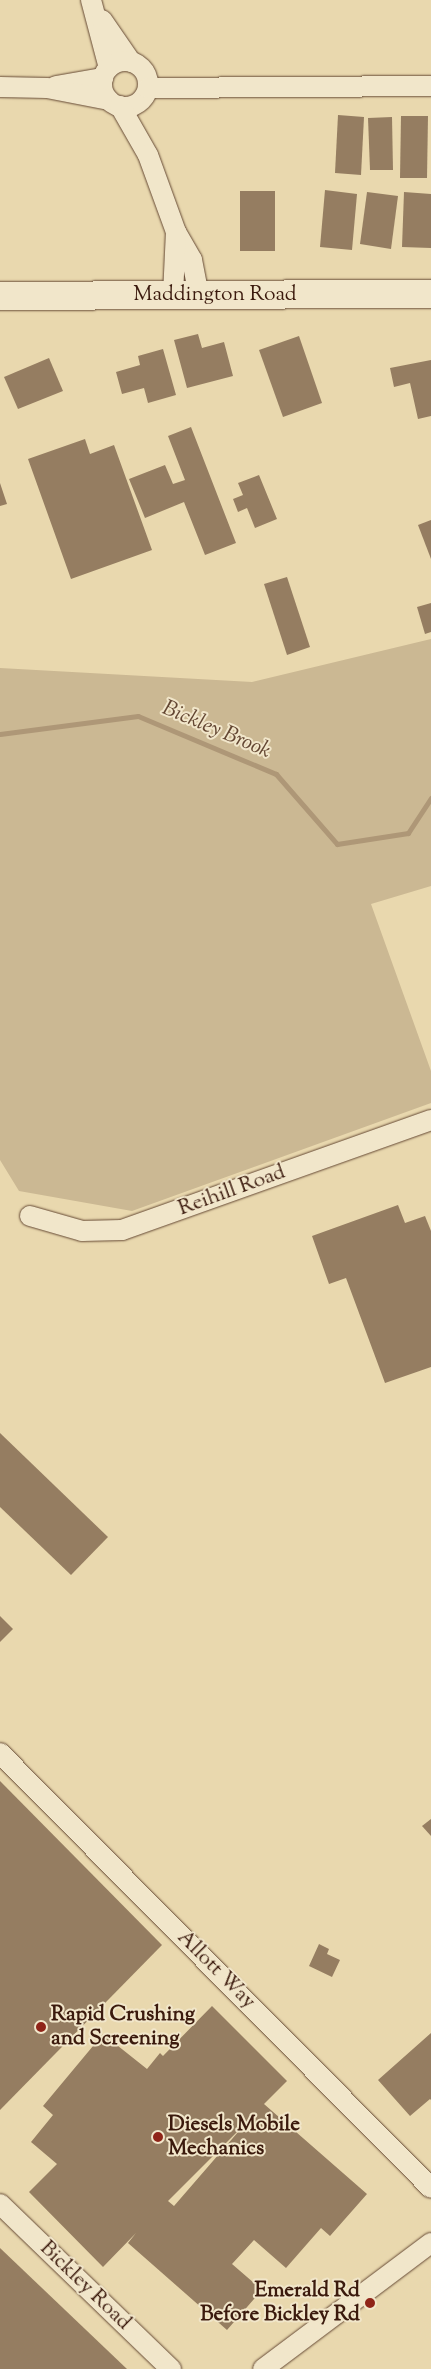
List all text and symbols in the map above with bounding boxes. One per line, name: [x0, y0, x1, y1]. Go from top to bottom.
street label: Maddington Road: [133, 282, 297, 308]
water label: Bickley Brook: [158, 696, 274, 766]
street label: Reihill Road: [175, 1160, 289, 1222]
street label: Allott Way: [171, 1925, 261, 2015]
place label: Rapid Crushing and Screening: [51, 2002, 195, 2052]
marker: Rapid Crushing and Screening: [35, 2021, 47, 2033]
place label: Diesels Mobile Mechanics: [168, 2112, 300, 2162]
marker: Diesels Mobile Mechanics: [152, 2131, 164, 2143]
street label: Bickley Road: [34, 2236, 136, 2336]
place label: Emerald Rd Before Bickley Rd: [200, 2278, 360, 2328]
marker: Emerald Rd Before Bickley Rd: [364, 2297, 376, 2309]

